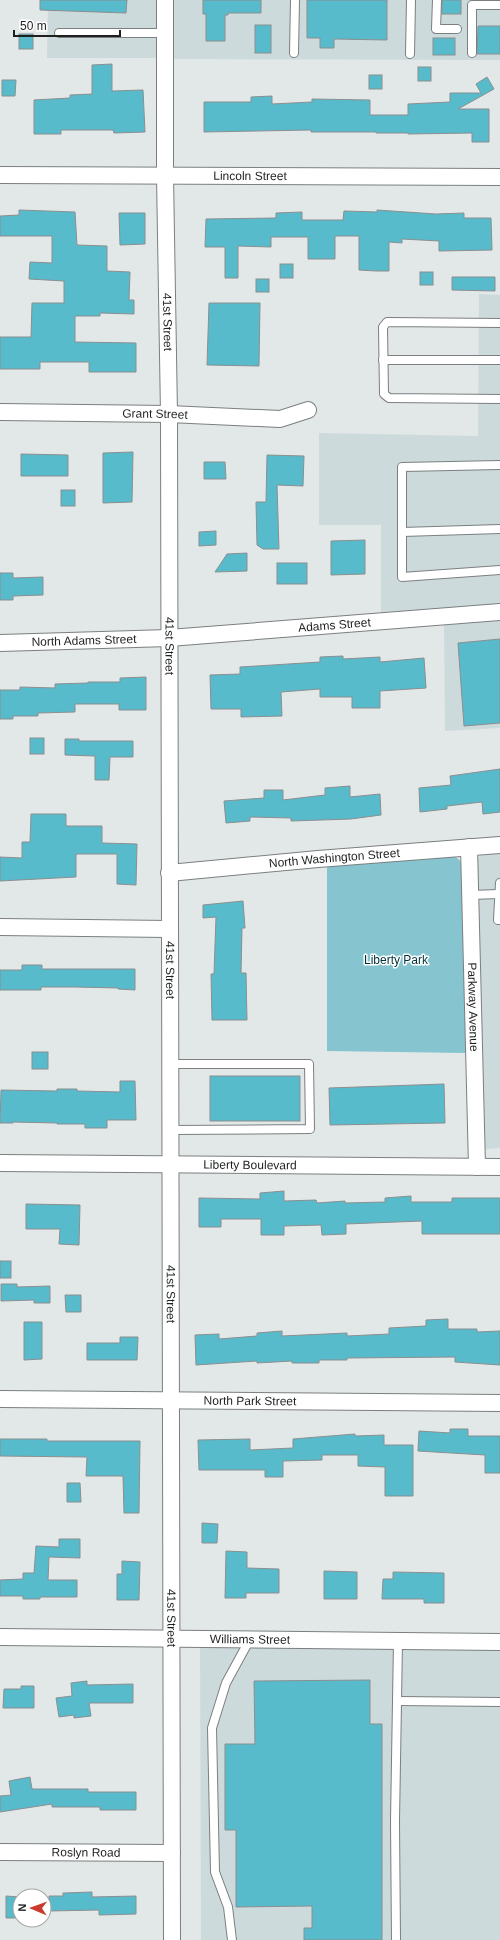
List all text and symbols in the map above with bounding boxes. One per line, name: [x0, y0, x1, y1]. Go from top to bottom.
scale bar: [14, 12, 120, 38]
text: 50 m: [20, 19, 47, 33]
street label: Lincoln Street: [213, 169, 287, 183]
street label: 41st Street: [160, 293, 175, 352]
street label: Grant Street: [122, 406, 189, 422]
street label: Adams Street: [298, 615, 372, 635]
street label: 41st Street: [162, 617, 177, 676]
street label: North Adams Street: [31, 632, 137, 649]
street label: North Washington Street: [268, 846, 401, 871]
street label: 41st Street: [163, 941, 177, 1000]
park label: Liberty Park: [364, 953, 429, 967]
street label: Parkway Avenue: [465, 962, 481, 1052]
street label: Liberty Boulevard: [203, 1158, 297, 1172]
street label: 41st Street: [164, 1265, 178, 1324]
street label: North Park Street: [204, 1394, 297, 1408]
street label: 41st Street: [164, 1589, 178, 1648]
street label: Williams Street: [210, 1632, 291, 1647]
street label: Roslyn Road: [52, 1845, 120, 1860]
north arrow: [12, 1888, 52, 1928]
text: N: [16, 1903, 28, 1912]

